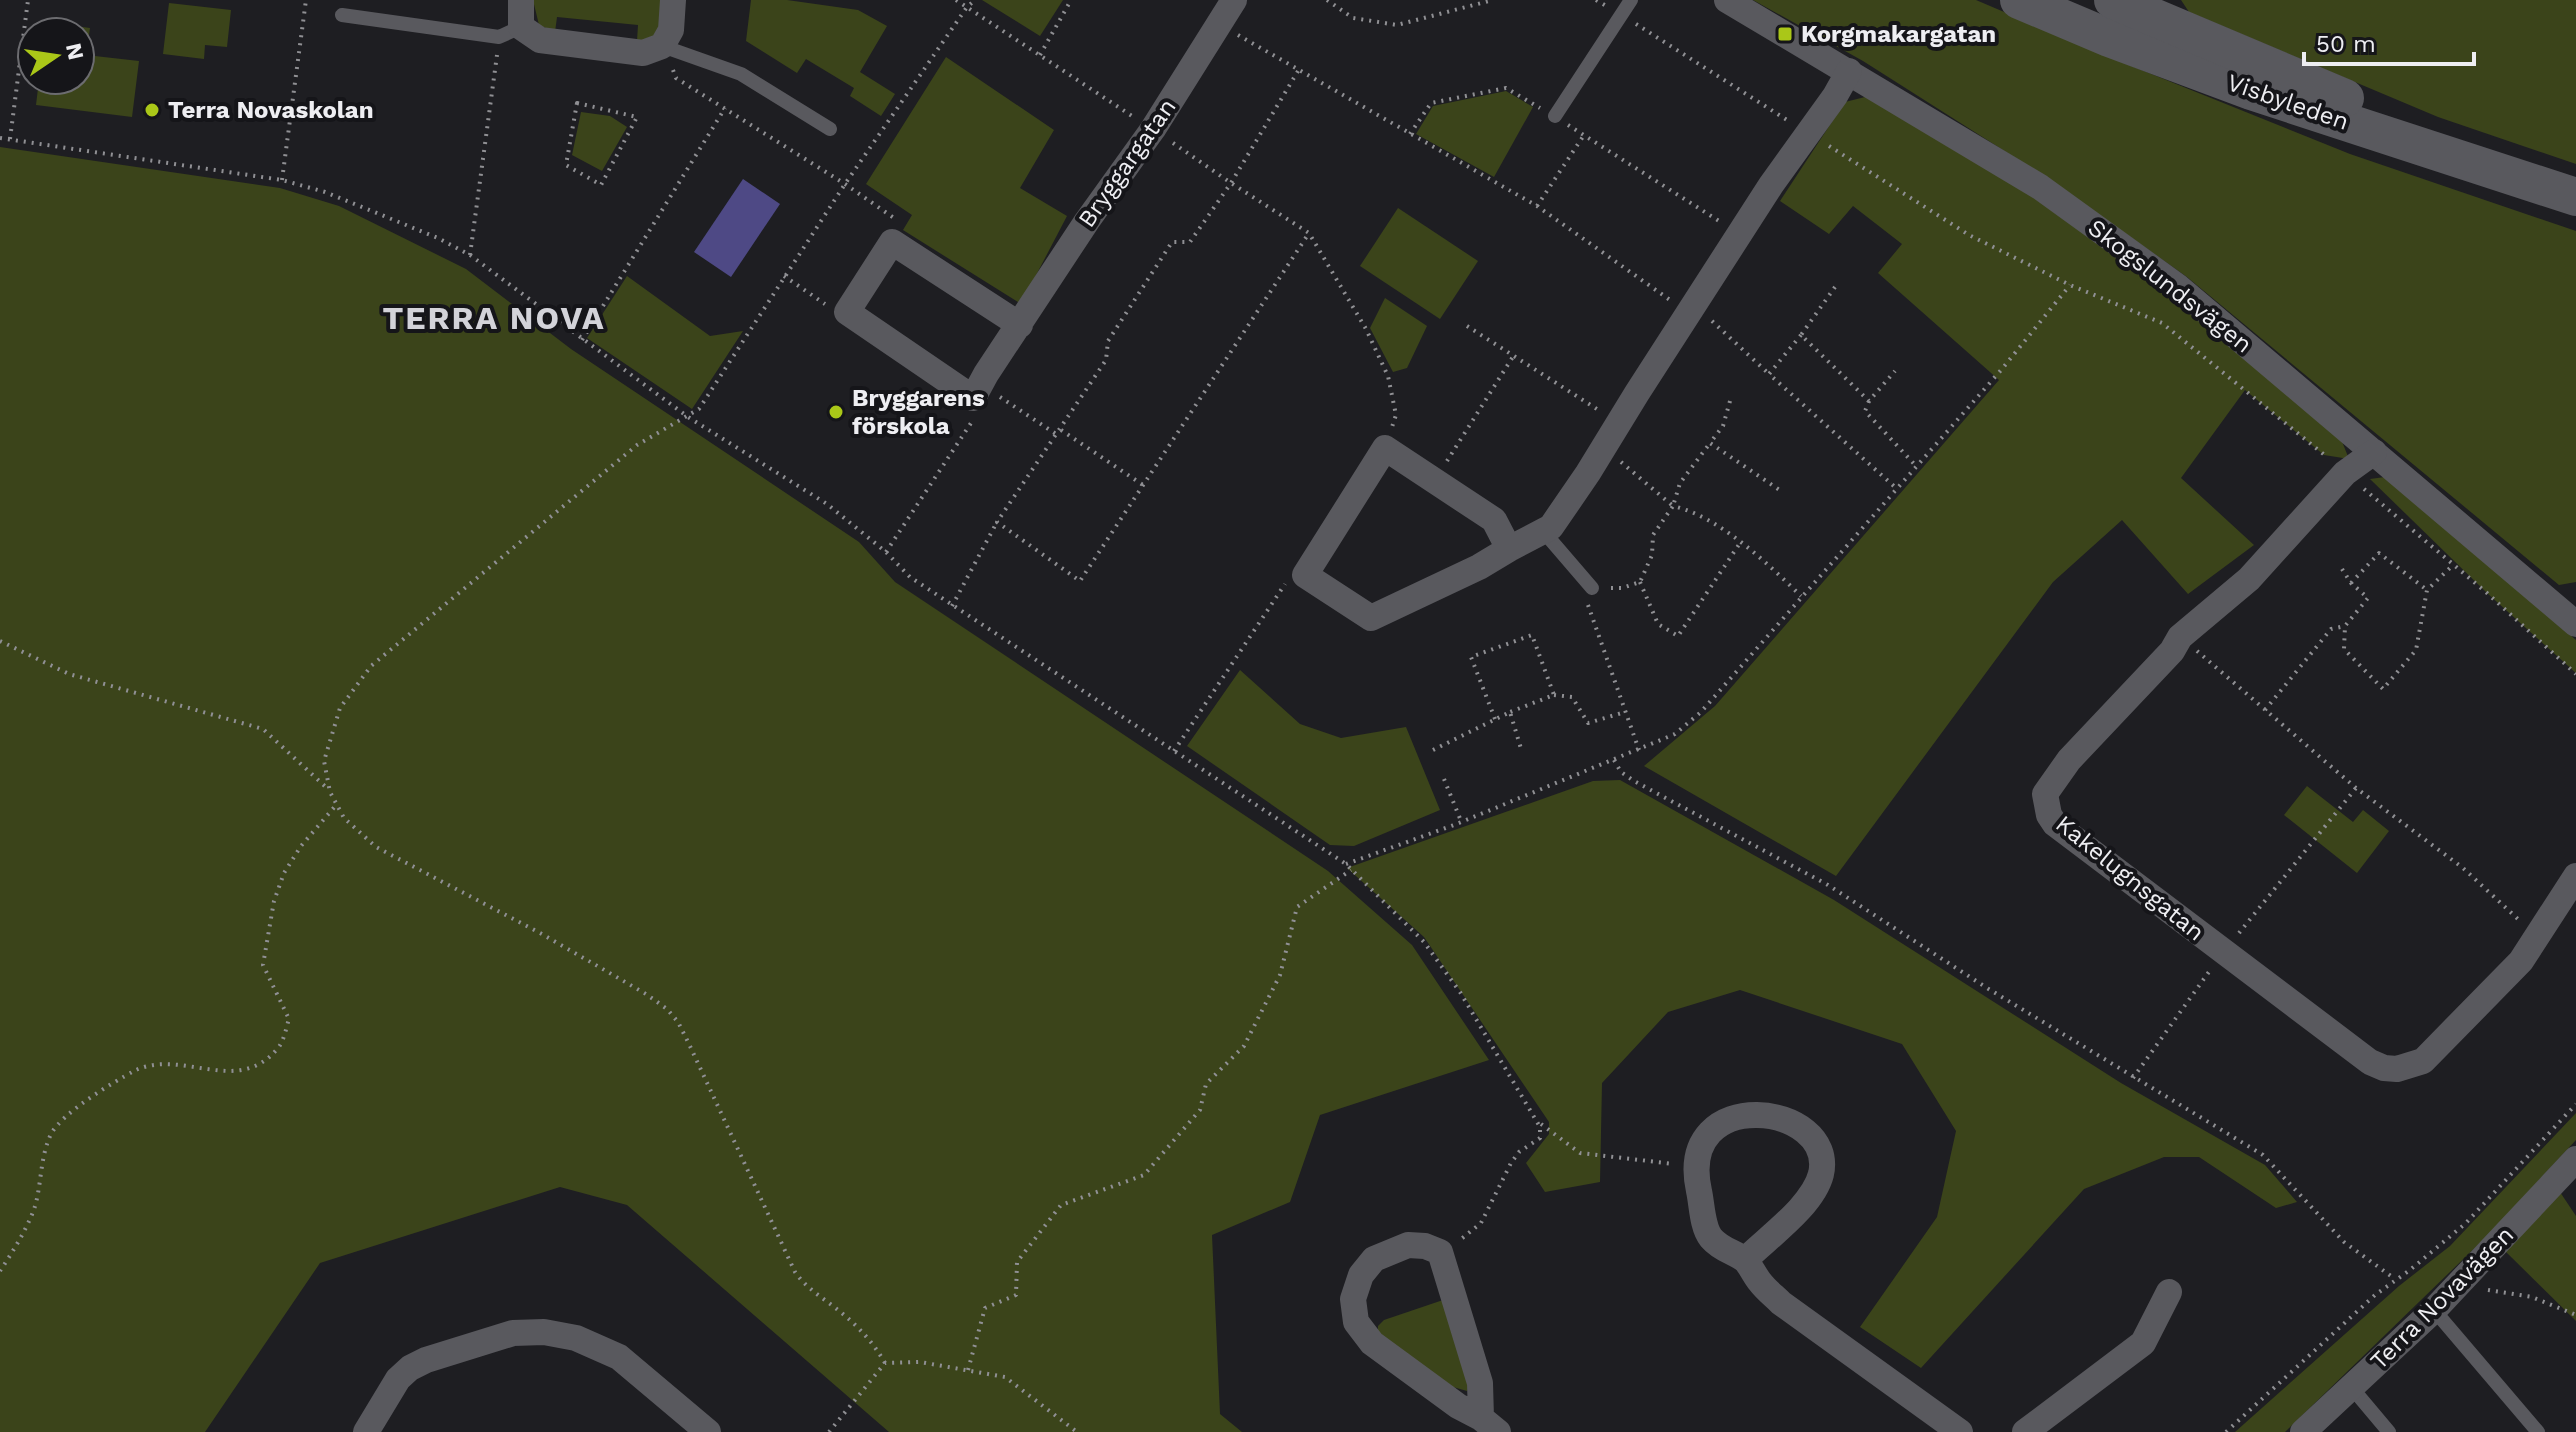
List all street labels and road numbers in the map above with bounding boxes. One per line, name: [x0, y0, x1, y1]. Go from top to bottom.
street label: Visbyleden: [2224, 68, 2352, 136]
street label: Bryggargatan: [1072, 93, 1182, 233]
street label: Skogslundsvägen: [2083, 213, 2257, 359]
street label: Kakelugnsgatan: [2050, 810, 2210, 946]
street label: Terra Novavägen: [2365, 1221, 2519, 1375]

